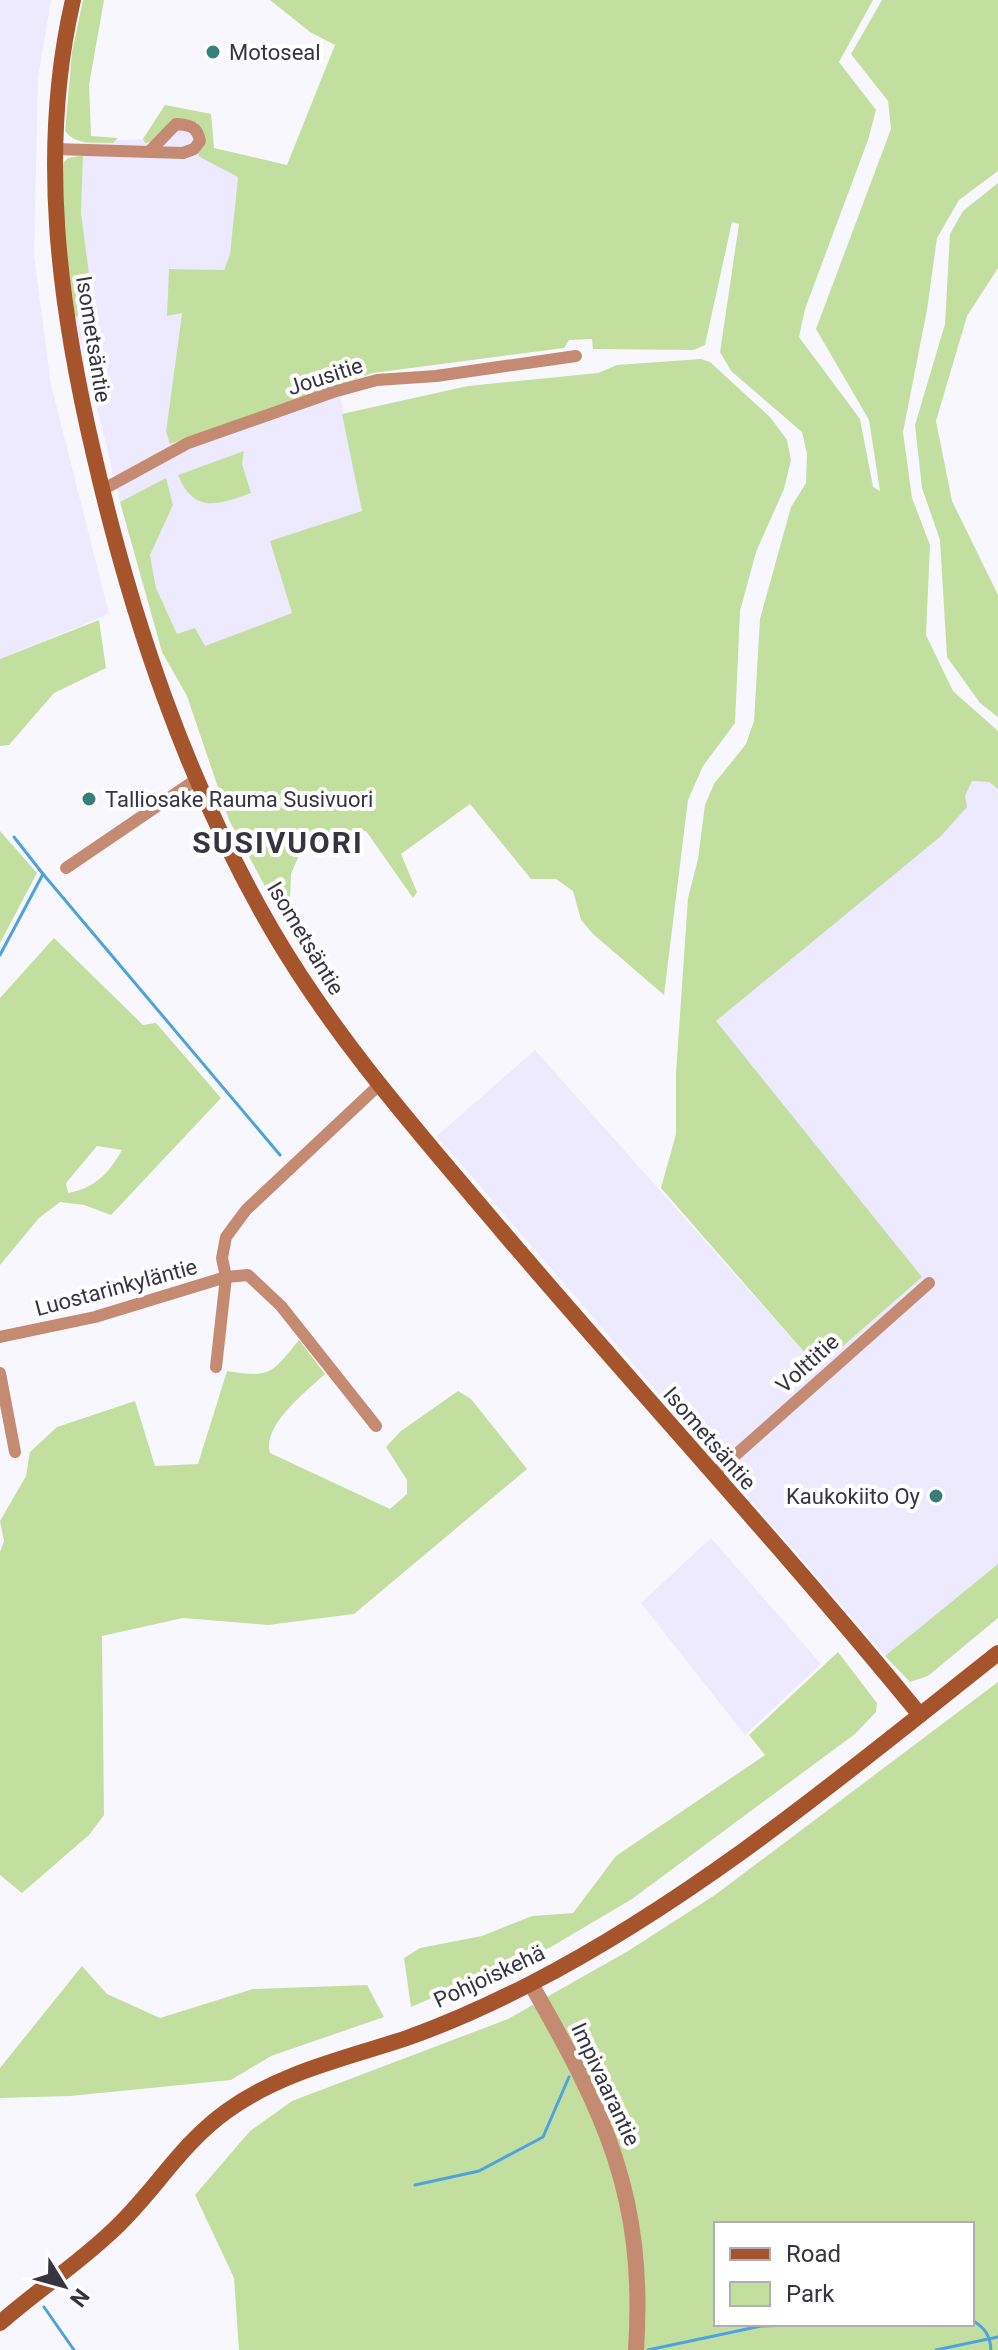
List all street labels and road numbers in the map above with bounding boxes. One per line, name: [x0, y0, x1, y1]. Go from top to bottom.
street label: Isometsäntie: [71, 274, 116, 404]
street label: Jousitie: [284, 353, 366, 400]
street label: Isometsäntie: [262, 877, 349, 999]
street label: Luostarinkyläntie: [32, 1254, 200, 1321]
street label: Volttitie: [771, 1329, 844, 1398]
street label: Isometsäntie: [658, 1382, 761, 1495]
street label: Pohjoiskehä: [430, 1940, 549, 2013]
street label: Impivaarantie: [566, 2019, 645, 2150]

